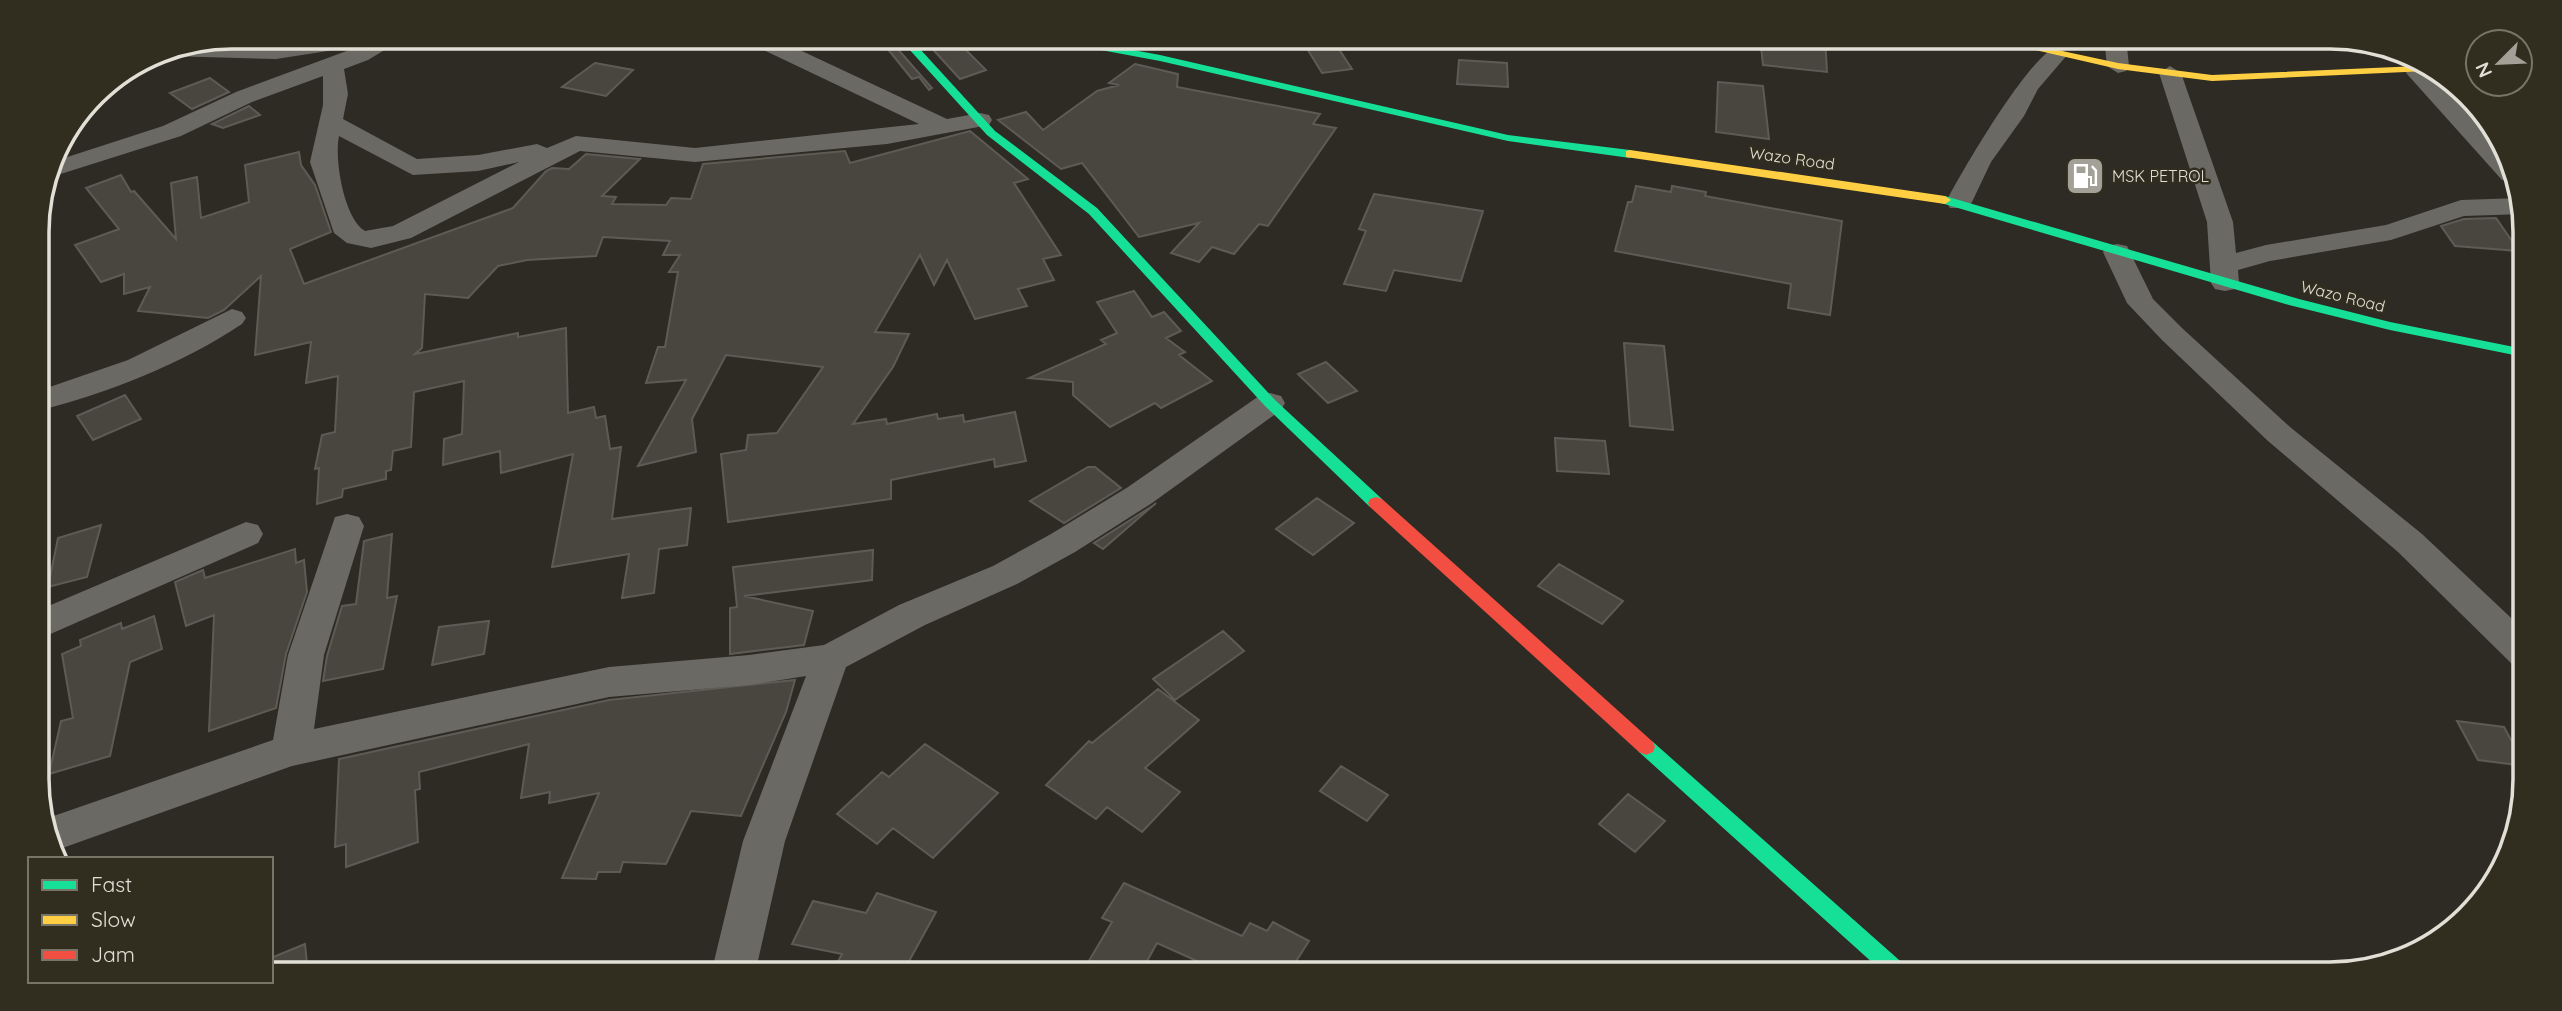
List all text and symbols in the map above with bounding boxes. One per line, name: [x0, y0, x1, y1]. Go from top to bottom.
north arrow: [2464, 28, 2534, 98]
text: N: [2470, 59, 2497, 81]
street label: Wazo Road: [1748, 142, 1836, 174]
fuel station icon: MSK PETROL: [2064, 155, 2106, 197]
place label: MSK PETROL: [2112, 166, 2209, 186]
street label: Wazo Road: [2299, 276, 2387, 316]
legend: [28, 857, 273, 983]
text: Fast: [91, 871, 132, 897]
text: Slow: [91, 906, 136, 932]
text: Jam: [91, 941, 135, 967]

